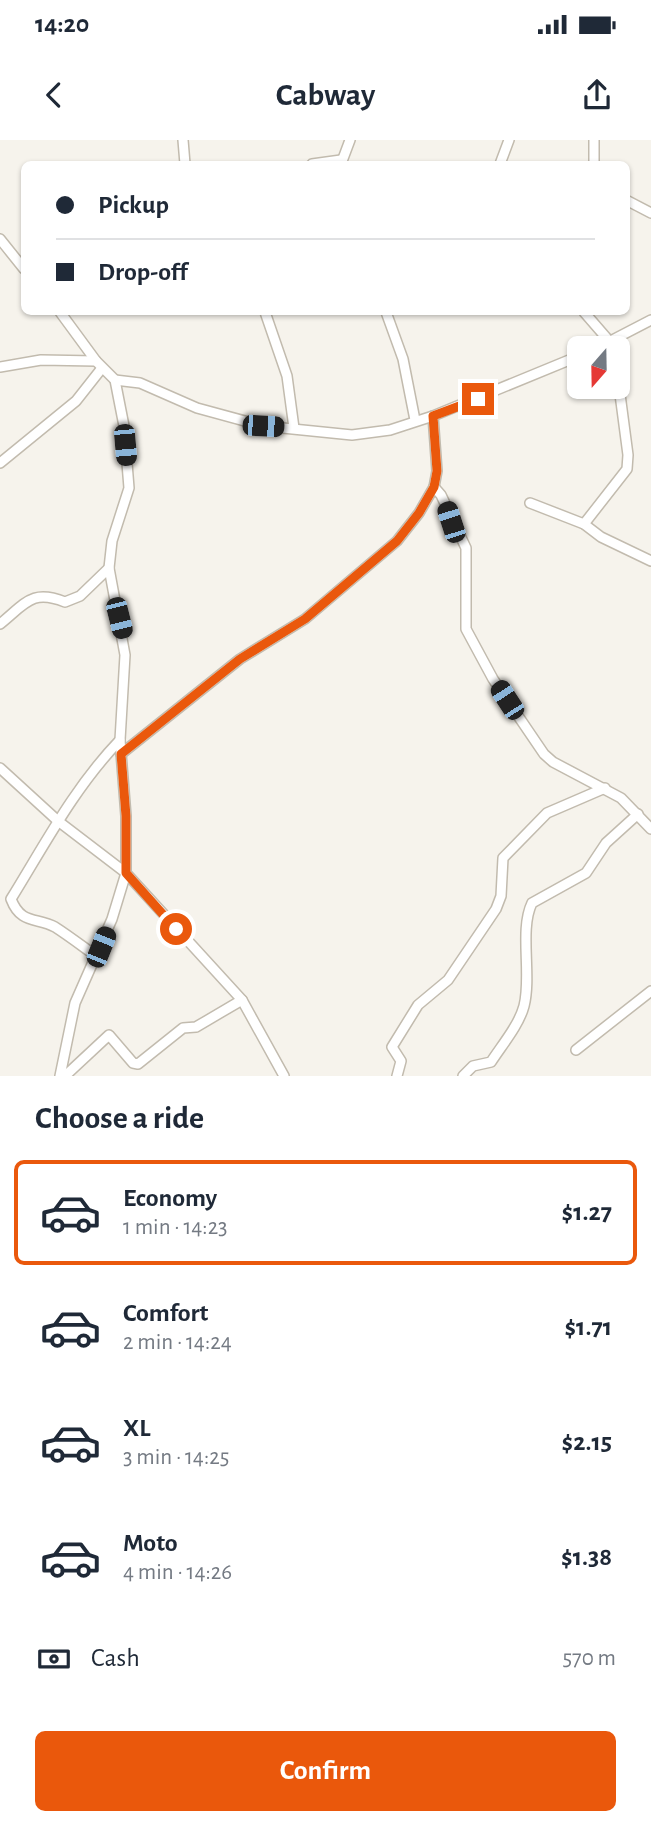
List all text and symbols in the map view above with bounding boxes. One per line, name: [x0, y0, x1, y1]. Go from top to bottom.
text: 14:20: [35, 11, 89, 37]
icon: back: [35, 76, 73, 114]
icon: share: [578, 76, 616, 114]
text: Cabway: [276, 79, 375, 111]
text: Pickup: [98, 192, 169, 218]
text: Drop-off: [98, 259, 187, 285]
north arrow: [567, 336, 630, 399]
map controls: [567, 336, 630, 399]
route end: [462, 383, 494, 415]
car: [242, 414, 285, 438]
car: [113, 423, 138, 467]
car: [435, 499, 468, 545]
car: [104, 595, 135, 641]
car: [487, 677, 528, 723]
route start: [160, 913, 192, 945]
car: [84, 924, 119, 970]
text: Choose a ride: [35, 1102, 204, 1134]
icon: car: [39, 1181, 102, 1244]
text: Economy: [123, 1185, 217, 1211]
text: $1.27: [562, 1199, 612, 1225]
text: 1 min · 14:23: [123, 1216, 228, 1239]
icon: car: [39, 1296, 102, 1359]
text: Comfort: [123, 1300, 208, 1326]
text: $1.71: [564, 1314, 612, 1340]
text: 2 min · 14:24: [123, 1331, 232, 1354]
icon: car: [39, 1411, 102, 1474]
text: XL: [123, 1415, 150, 1441]
text: $2.15: [562, 1429, 612, 1455]
text: 3 min · 14:25: [123, 1446, 229, 1469]
icon: car: [39, 1526, 102, 1589]
text: Moto: [123, 1530, 178, 1556]
text: $1.38: [561, 1544, 612, 1570]
text: 4 min · 14:26: [123, 1561, 232, 1584]
icon: cash: [35, 1640, 73, 1678]
text: Cash: [91, 1645, 140, 1671]
text: 570 m: [562, 1647, 616, 1670]
button: Confirm: [35, 1731, 616, 1811]

